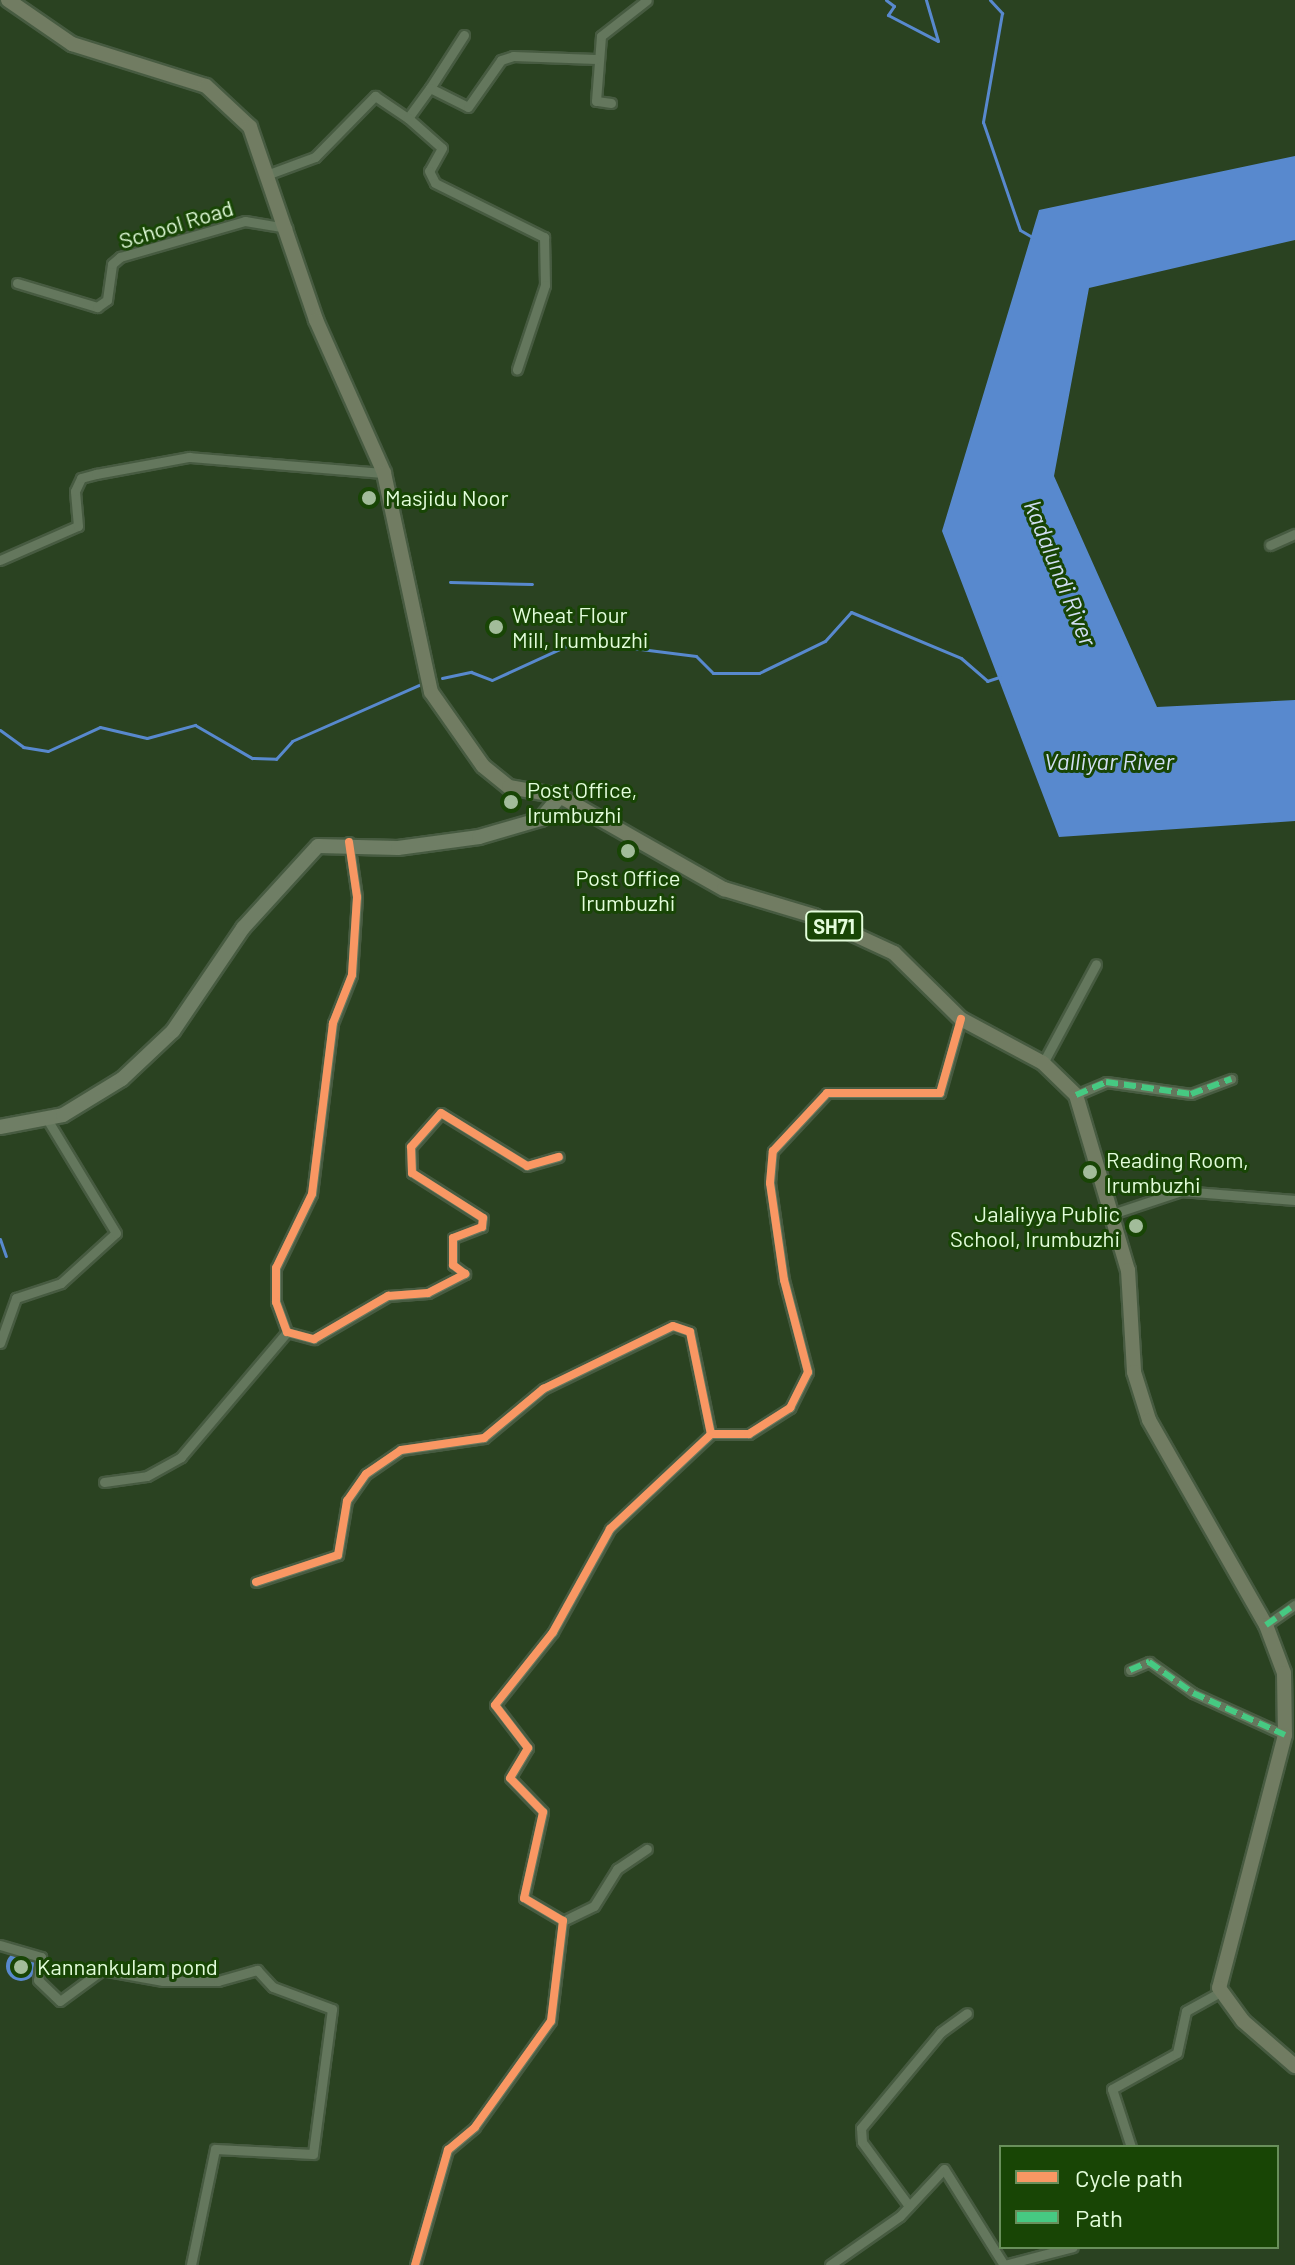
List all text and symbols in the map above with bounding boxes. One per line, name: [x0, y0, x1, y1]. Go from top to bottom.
street label: School Road: [116, 194, 236, 254]
place label: Masjidu Noor: [385, 485, 509, 511]
marker: Masjidu Noor: [360, 489, 378, 507]
water label: kadalundi River: [1019, 496, 1103, 650]
place label: Wheat Flour Mill, Irumbuzhi: [512, 601, 648, 652]
marker: Wheat Flour Mill, Irumbuzhi: [487, 618, 505, 636]
water label: Valliyar River: [1044, 747, 1174, 775]
place label: Post Office, Irumbuzhi: [527, 776, 637, 828]
marker: Post Office, Irumbuzhi: [502, 793, 520, 811]
marker: Post Office Irumbuzhi: [619, 842, 637, 860]
place label: Post Office Irumbuzhi: [575, 864, 681, 916]
road number: SH71: [804, 910, 864, 942]
place label: Reading Room, Irumbuzhi: [1106, 1146, 1249, 1198]
marker: Reading Room, Irumbuzhi: [1081, 1163, 1099, 1181]
place label: Jalaliyya Public School, Irumbuzhi: [950, 1200, 1120, 1252]
marker: Jalaliyya Public School, Irumbuzhi: [1127, 1217, 1145, 1235]
place label: Kannankulam pond: [37, 1954, 218, 1980]
marker: Kannankulam pond: [12, 1958, 30, 1976]
legend: [999, 2145, 1279, 2249]
text: Cycle path: [1075, 2163, 1183, 2192]
text: Path: [1075, 2203, 1123, 2232]

